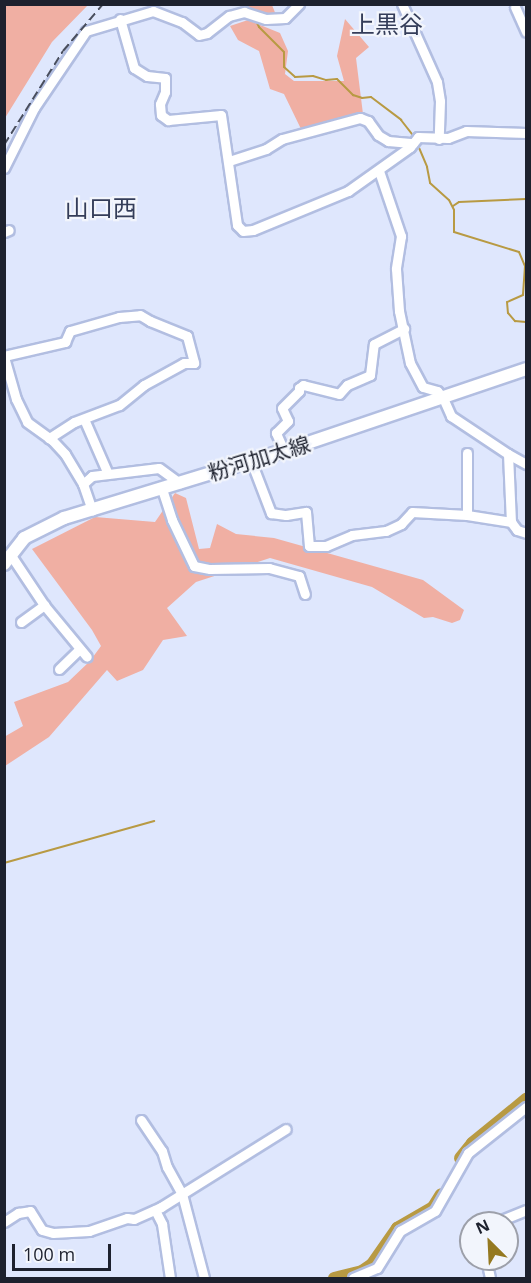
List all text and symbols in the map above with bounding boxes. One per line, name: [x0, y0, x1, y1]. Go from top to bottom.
district label: 上黒谷: [351, 10, 423, 38]
district label: 山口西: [65, 194, 137, 222]
street label: 粉河加太線: [205, 431, 313, 485]
north arrow: [459, 1211, 519, 1271]
text: N: [472, 1214, 493, 1239]
scale bar: [15, 1232, 114, 1270]
text: 100 m: [23, 1242, 75, 1266]

